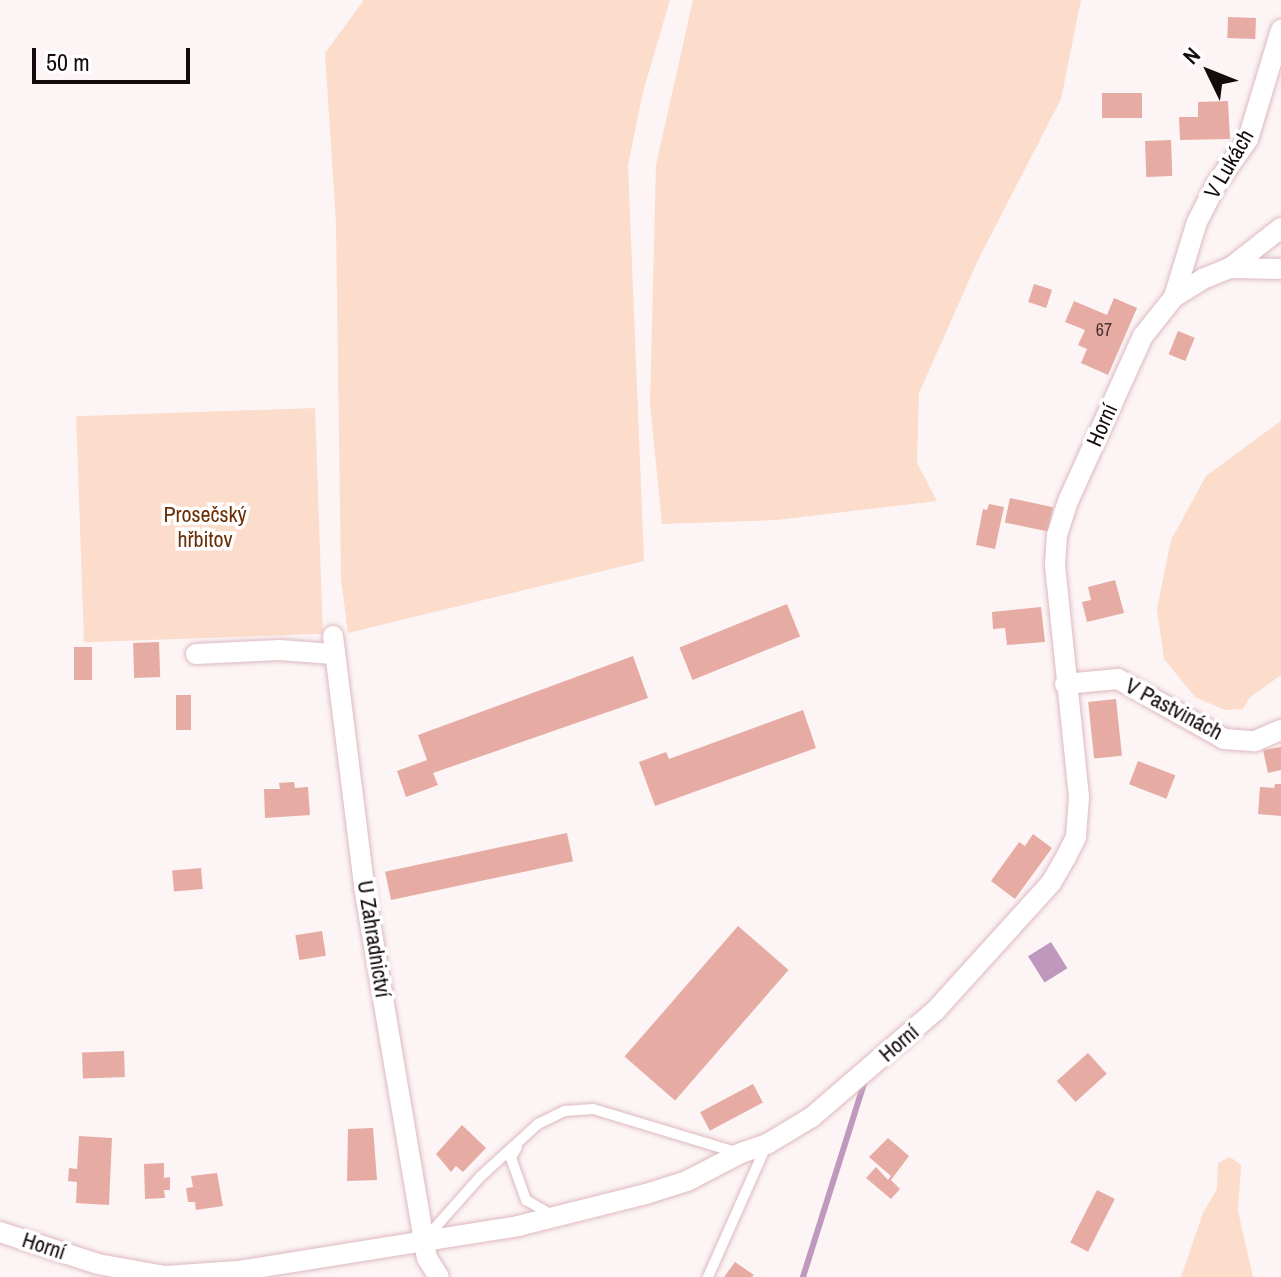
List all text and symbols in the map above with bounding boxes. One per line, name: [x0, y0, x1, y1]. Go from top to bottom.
scale bar: [36, 32, 194, 82]
north arrow: [1169, 32, 1249, 112]
text: N: [1176, 41, 1207, 71]
text: 50 m: [46, 46, 90, 78]
street label: V Lukách: [1199, 125, 1259, 203]
house number: 67: [1096, 319, 1112, 341]
street label: Horní: [1081, 399, 1123, 451]
park label: Prosečský hřbitov: [163, 501, 247, 552]
street label: V Pastvinách: [1121, 672, 1227, 746]
street label: U Zahradnictví: [352, 879, 396, 999]
street label: Horní: [874, 1019, 924, 1067]
street label: Horní: [19, 1227, 69, 1265]

